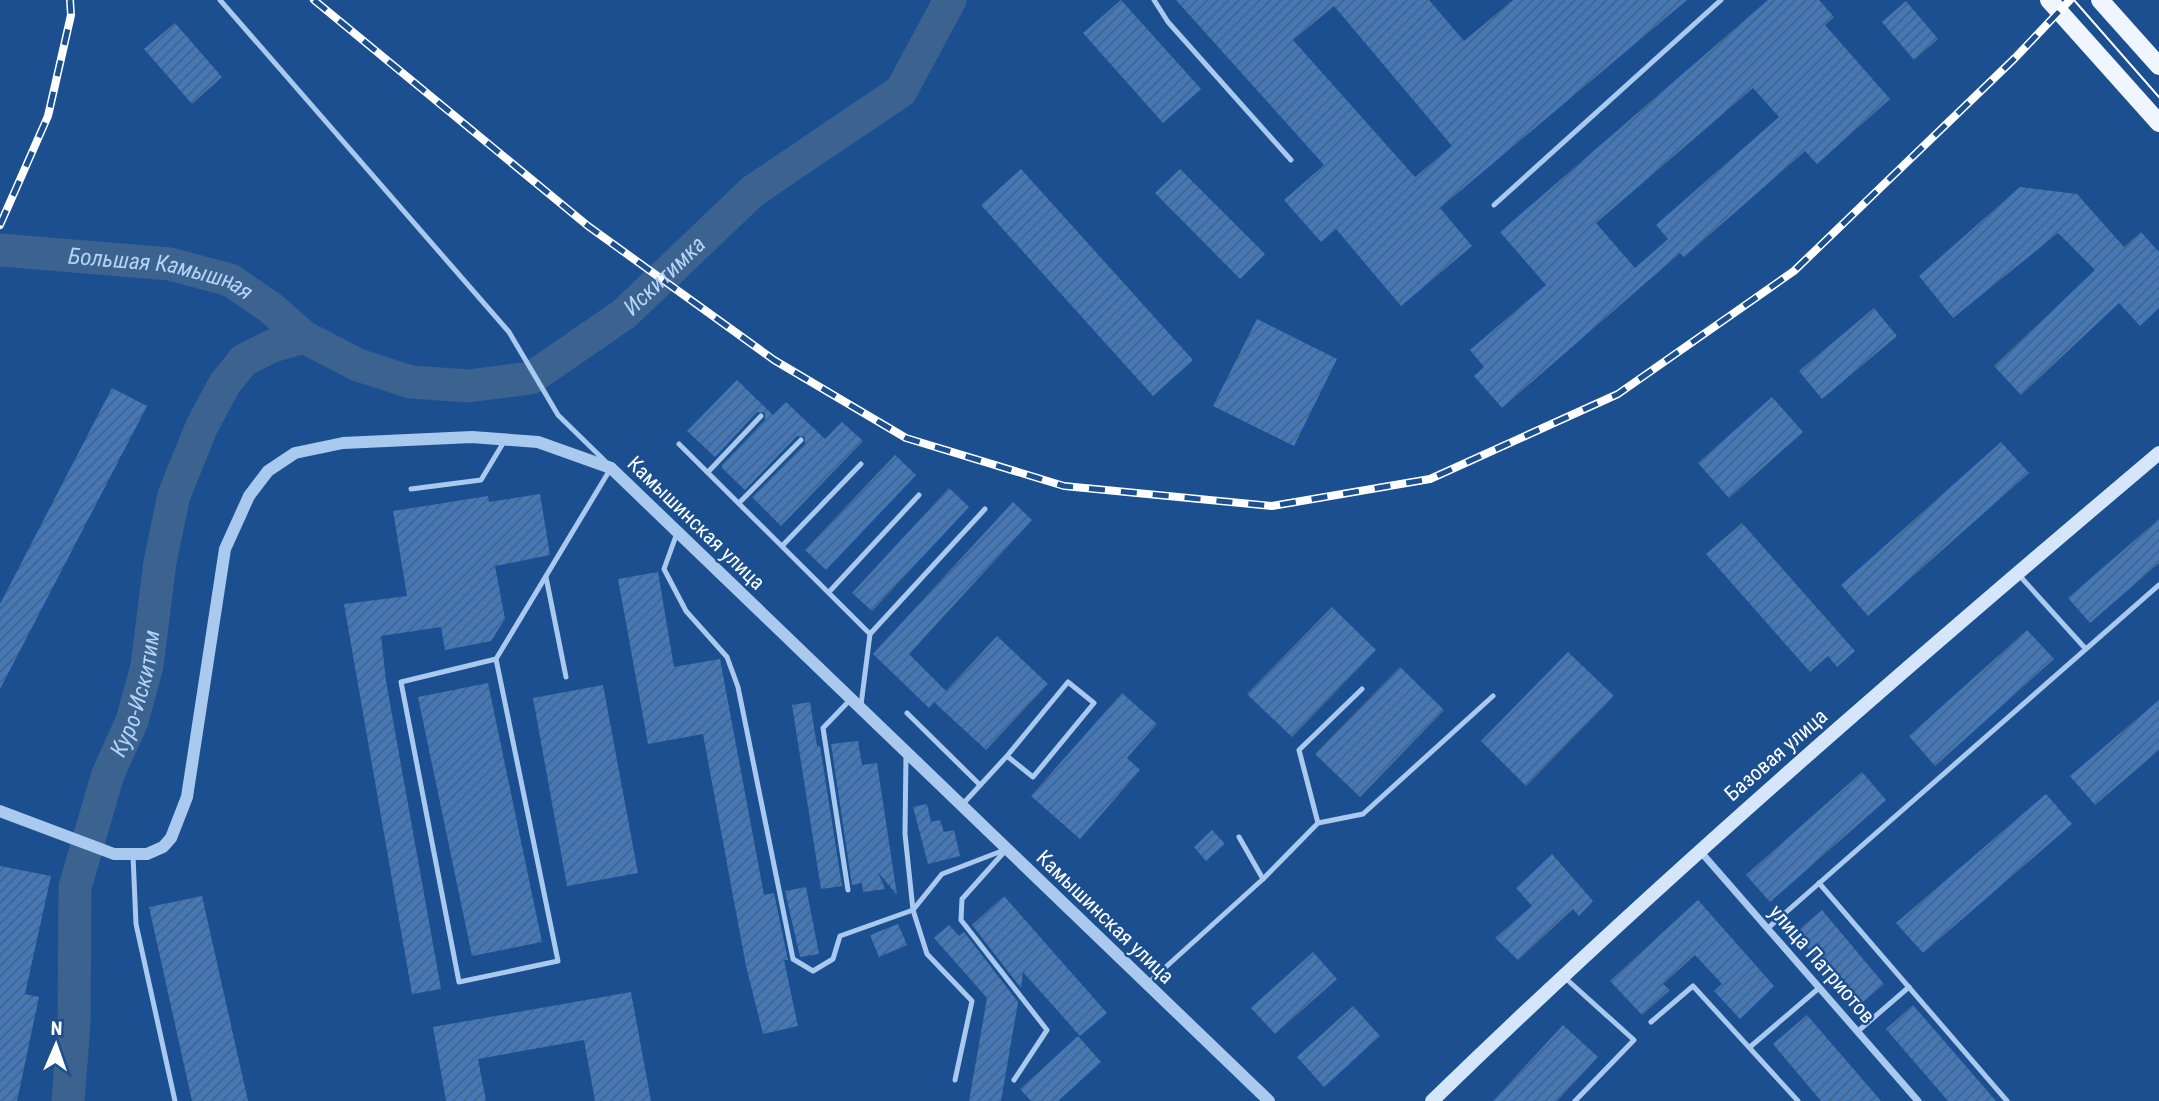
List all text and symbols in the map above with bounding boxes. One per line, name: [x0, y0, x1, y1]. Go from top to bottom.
water label: Искитимка: [618, 231, 711, 321]
water label: Большая Камышная: [67, 243, 258, 306]
street label: Камышинская улица: [622, 451, 770, 595]
water label: Куро-Искитим: [105, 628, 165, 761]
street label: Базовая улица: [1720, 704, 1832, 806]
street label: Камышинская улица: [1031, 845, 1179, 989]
street label: улица Патриотов: [1764, 900, 1880, 1028]
north arrow: [21, 1010, 91, 1080]
text: N: [50, 1017, 63, 1040]

